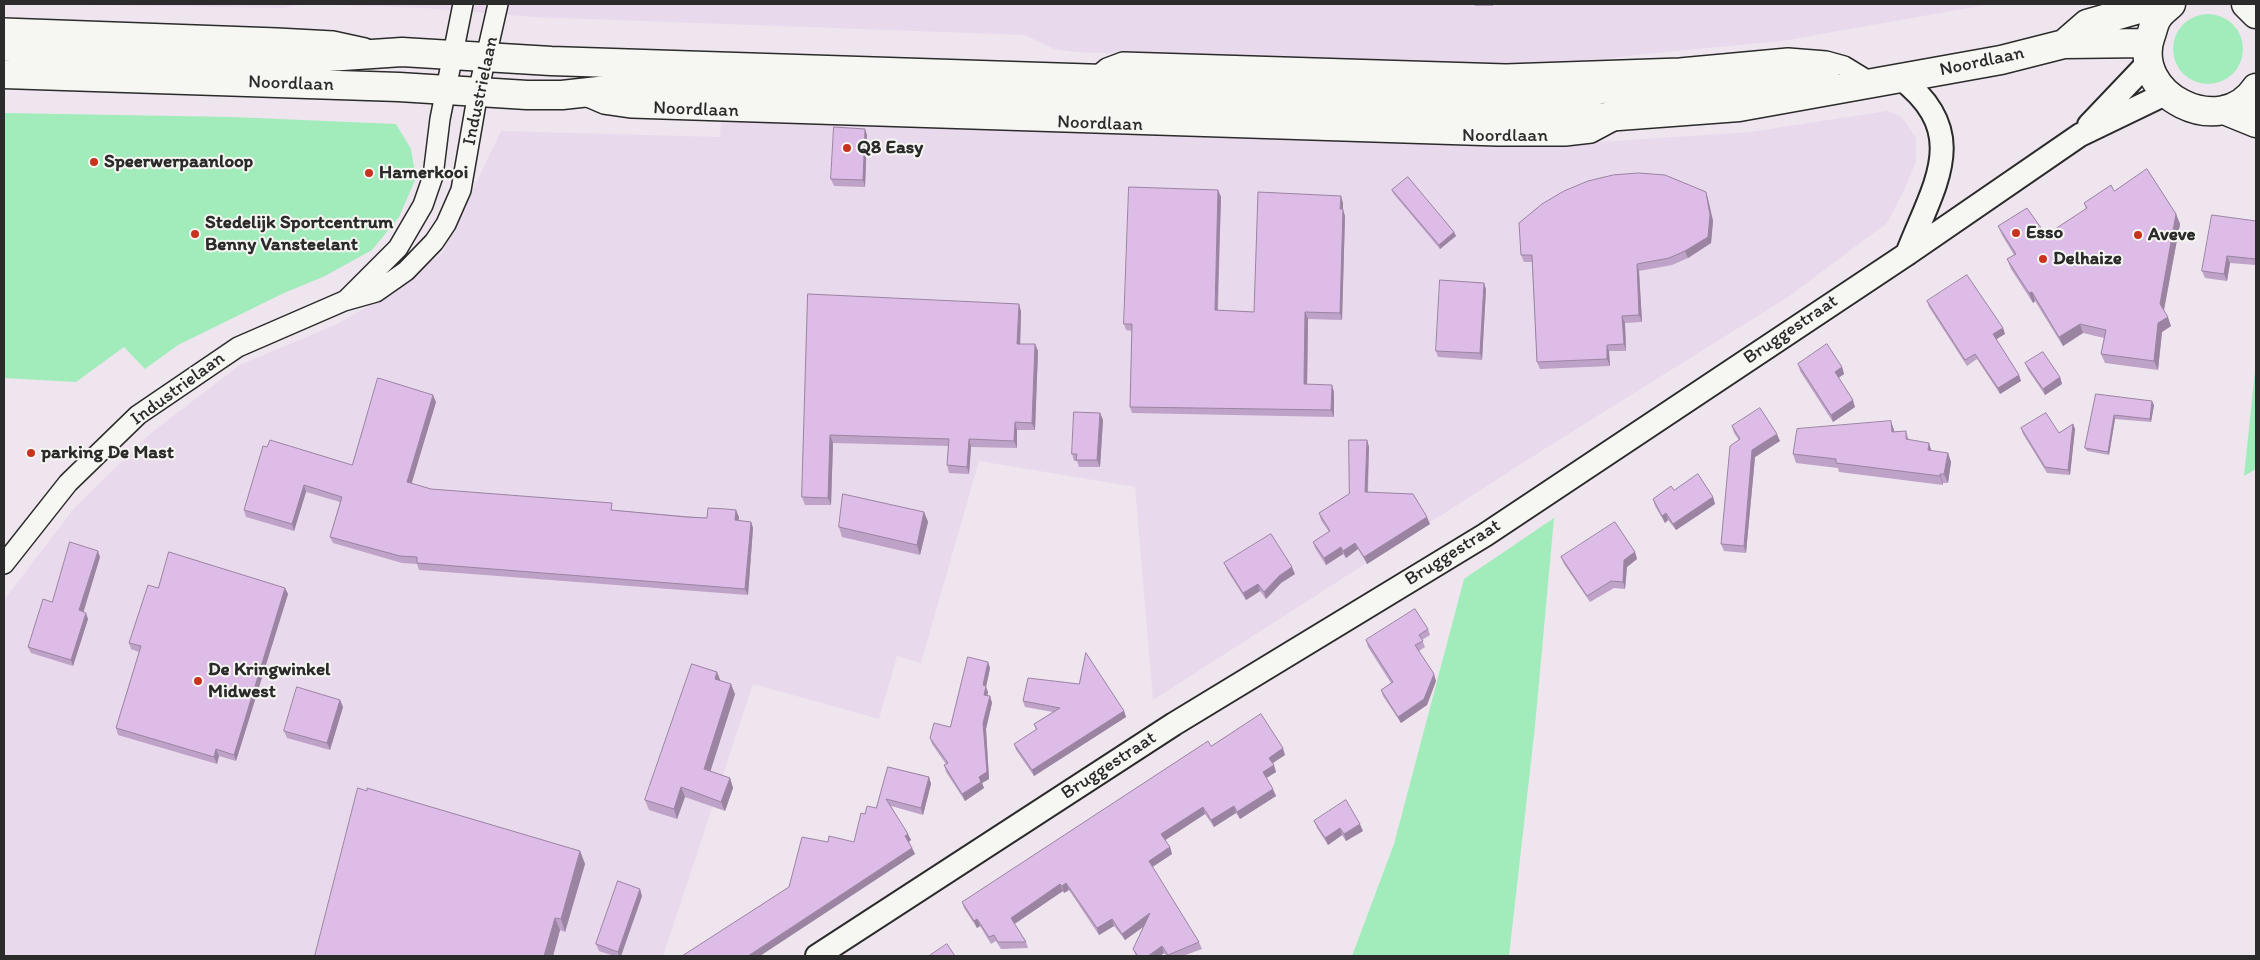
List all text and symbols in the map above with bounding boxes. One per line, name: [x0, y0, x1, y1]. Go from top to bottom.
street label: Industrielaan: [458, 34, 504, 148]
street label: Noordlaan: [1938, 42, 2026, 82]
street label: Noordlaan: [248, 71, 334, 97]
street label: Noordlaan: [653, 97, 739, 123]
street label: Noordlaan: [1057, 111, 1143, 137]
street label: Noordlaan: [1462, 125, 1548, 147]
place label: Q8 Easy: [857, 137, 923, 159]
marker: Q8 Easy: [841, 142, 853, 154]
place label: Speerwerpaanloop: [104, 151, 253, 173]
marker: Speerwerpaanloop: [88, 156, 100, 168]
place label: Hamerkooi: [379, 162, 468, 184]
marker: Hamerkooi: [363, 167, 375, 179]
place label: Stedelijk Sportcentrum Benny Vansteelant: [205, 212, 393, 256]
place label: Esso: [2026, 222, 2063, 244]
place label: Aveve: [2148, 224, 2196, 246]
marker: Esso: [2010, 227, 2022, 239]
marker: Stedelijk Sportcentrum Benny Vansteelant: [189, 228, 201, 240]
marker: Aveve: [2132, 229, 2144, 241]
place label: Delhaize: [2053, 248, 2122, 270]
marker: Delhaize: [2037, 253, 2049, 265]
street label: Bruggestraat: [1740, 290, 1842, 370]
street label: Industrielaan: [127, 347, 229, 431]
place label: parking De Mast: [41, 442, 174, 464]
marker: parking De Mast: [25, 447, 37, 459]
street label: Bruggestraat: [1401, 515, 1505, 591]
place label: De Kringwinkel Midwest: [208, 659, 330, 703]
marker: De Kringwinkel Midwest: [192, 675, 204, 687]
street label: Bruggestraat: [1057, 727, 1161, 805]

